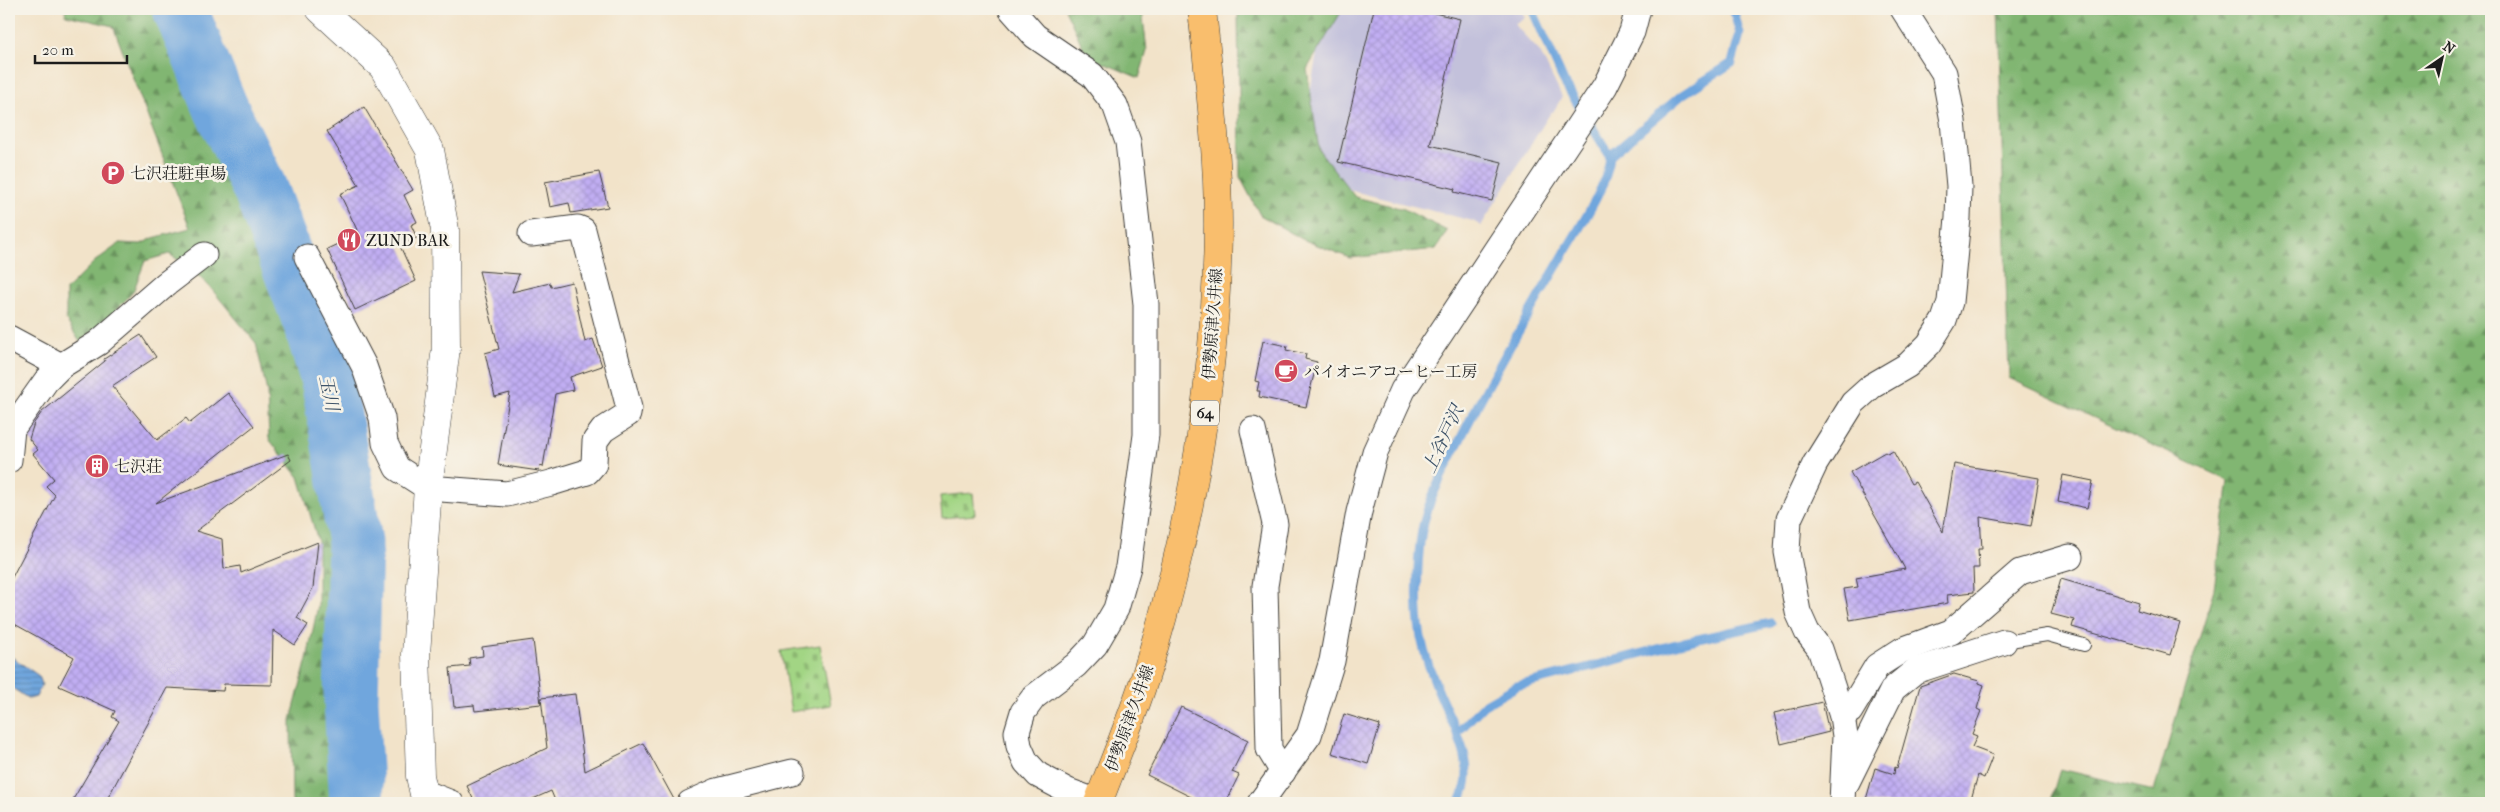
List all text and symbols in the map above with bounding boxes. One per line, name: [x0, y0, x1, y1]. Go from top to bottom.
scale bar: [35, 32, 128, 64]
north arrow: [2418, 32, 2468, 82]
text: N: [2440, 38, 2458, 58]
text: 20 m: [42, 41, 74, 59]
parking icon: 七沢荘駐車場: [100, 160, 126, 186]
place label: 七沢荘駐車場: [130, 164, 226, 183]
restaurant icon: ZUND BAR: [336, 227, 362, 253]
place label: ZUND BAR: [366, 231, 451, 250]
street label: 伊勢原津久井線: [1199, 268, 1226, 381]
cafe icon: パイオニアコーヒー工房: [1273, 358, 1299, 384]
place label: パイオニアコーヒー工房: [1304, 362, 1477, 381]
water label: 玉川: [314, 373, 343, 415]
road number: 64: [1191, 400, 1219, 426]
water label: 上谷戸沢: [1419, 400, 1469, 476]
building icon: 七沢荘: [84, 453, 110, 479]
place label: 七沢荘: [114, 457, 162, 476]
street label: 伊勢原津久井線: [1101, 662, 1158, 774]

